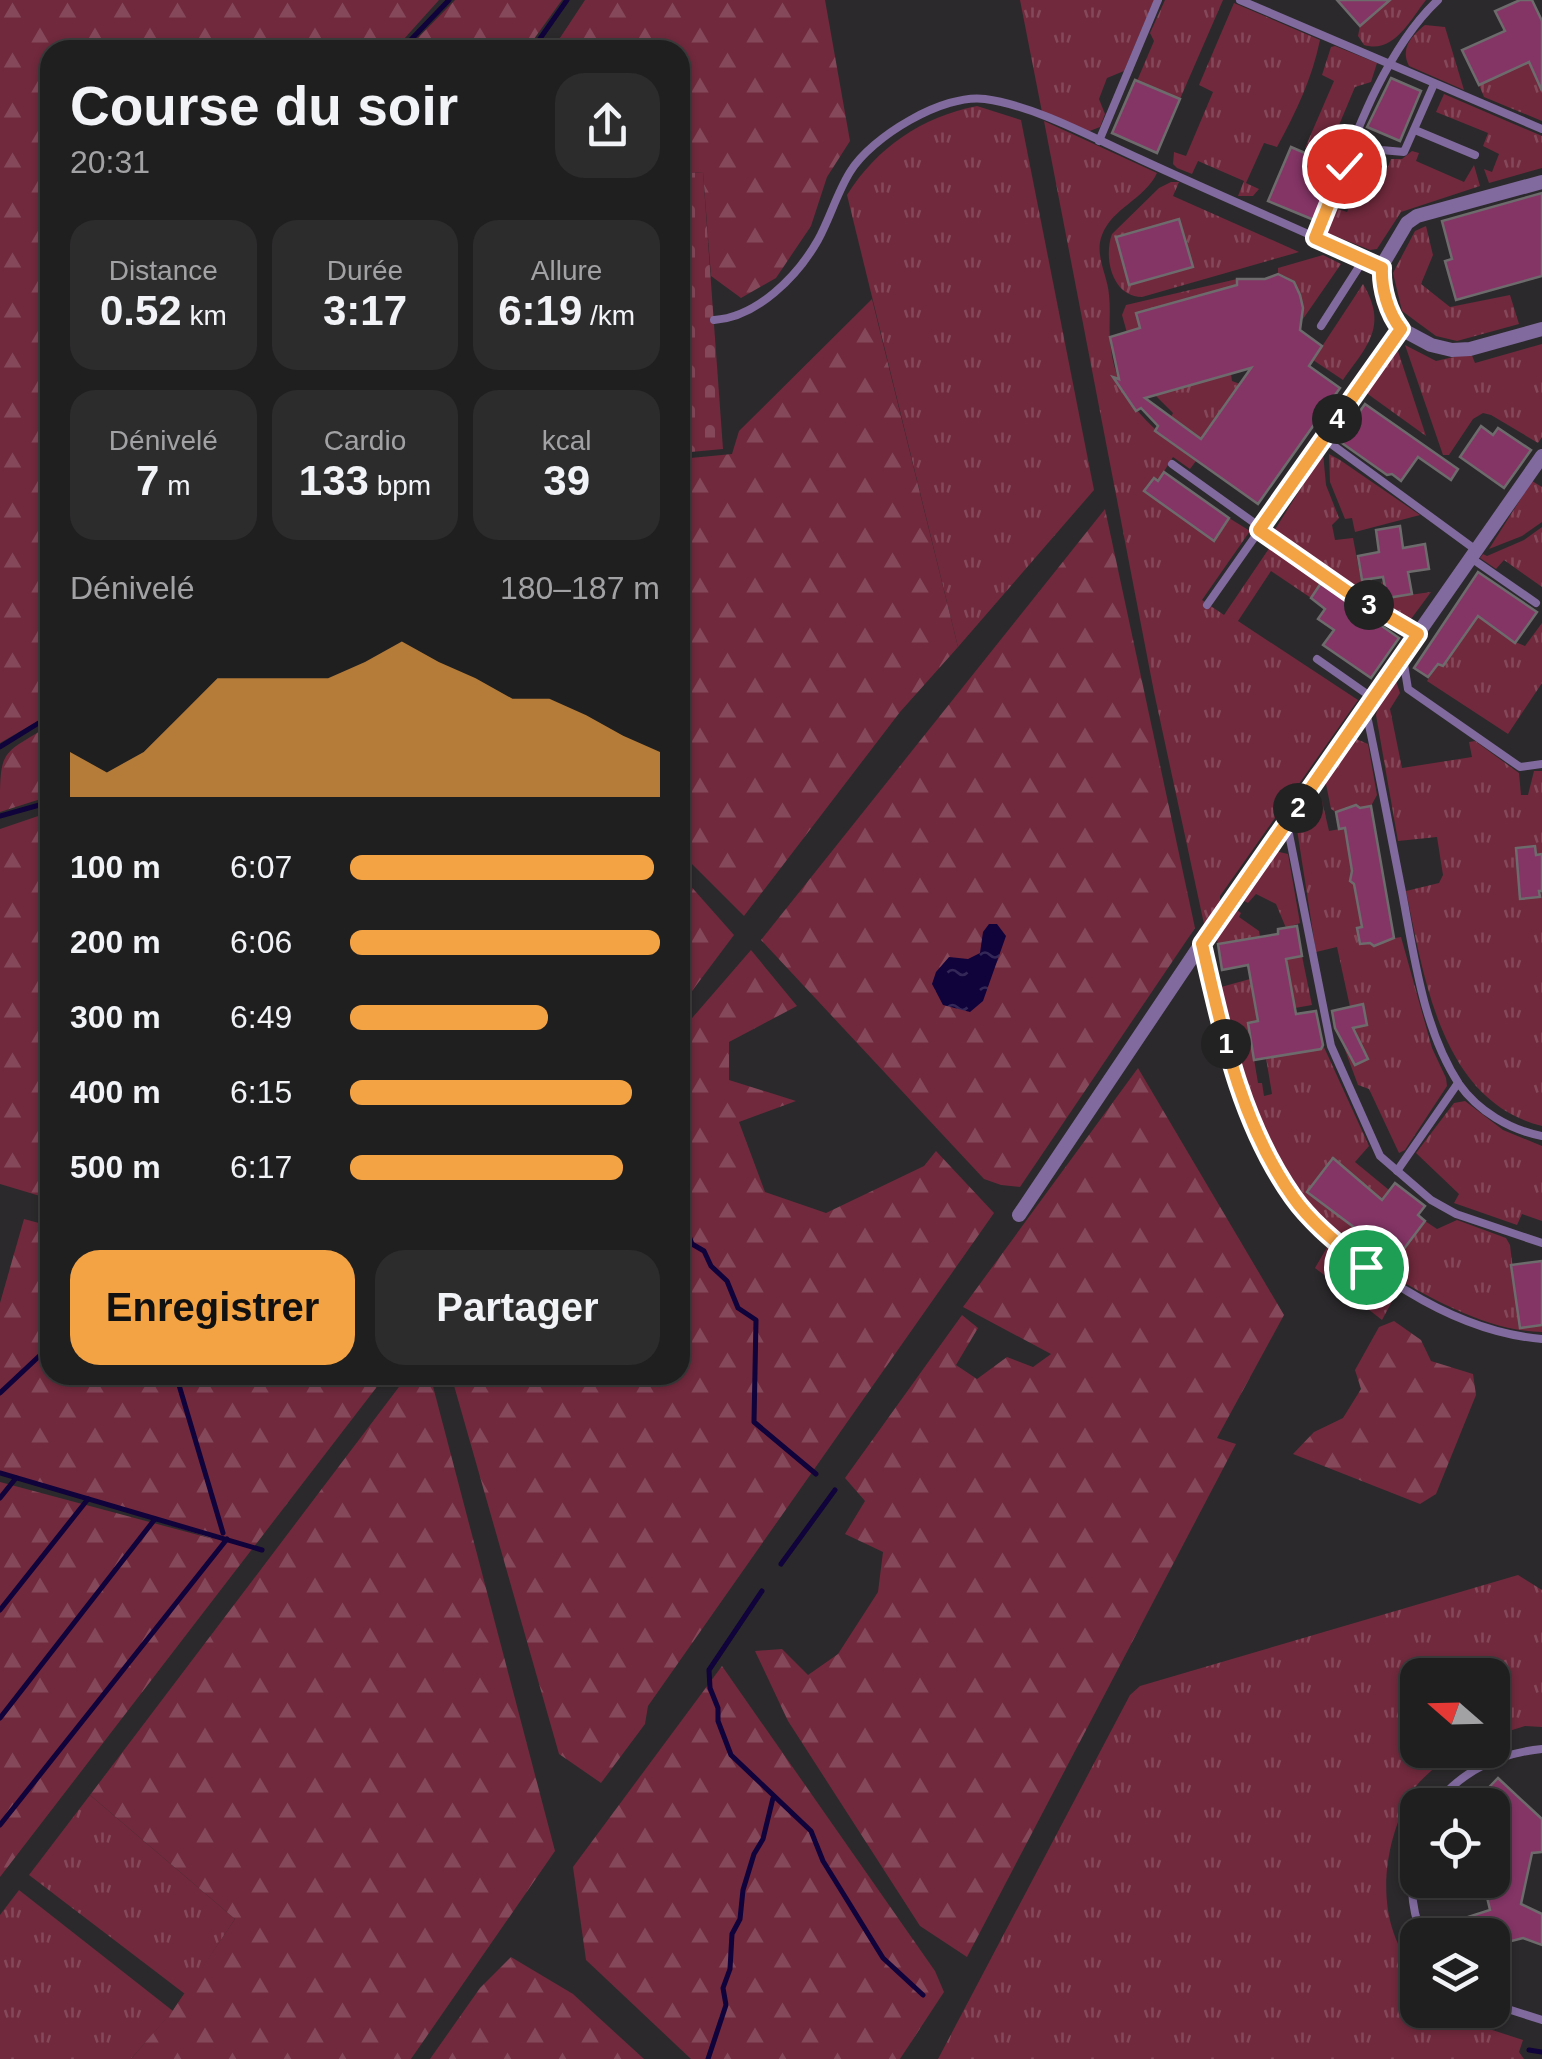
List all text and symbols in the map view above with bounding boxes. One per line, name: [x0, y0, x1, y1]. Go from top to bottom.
button: share: [555, 73, 660, 178]
text: Course du soir: [70, 75, 458, 137]
pin: [1302, 124, 1387, 209]
icon: check: [1317, 139, 1372, 194]
text: 20:31: [70, 144, 150, 180]
text: Distance: [109, 255, 218, 286]
text: Durée: [327, 255, 403, 286]
text: Allure: [531, 255, 602, 286]
text: 0.52: [100, 287, 182, 334]
text: 3:17: [323, 287, 407, 334]
text: 6:19: [498, 287, 582, 334]
text: km: [182, 300, 227, 331]
text: /km: [582, 300, 635, 331]
pin: 4: [1312, 394, 1362, 444]
text: 4: [1329, 403, 1345, 434]
text: Dénivelé: [109, 425, 218, 456]
text: Cardio: [324, 425, 406, 456]
text: kcal: [542, 425, 592, 456]
text: 7: [136, 457, 159, 504]
text: 133: [299, 457, 369, 504]
text: 39: [543, 457, 590, 504]
text: m: [159, 470, 191, 501]
text: bpm: [369, 470, 431, 501]
text: Dénivelé: [70, 570, 195, 606]
text: 180–187 m: [500, 570, 660, 606]
pin: 3: [1344, 580, 1394, 630]
text: 3: [1361, 589, 1377, 620]
pin: 2: [1273, 783, 1323, 833]
text: 2: [1290, 792, 1306, 823]
text: 100 m: [70, 849, 161, 885]
text: 6:07: [230, 849, 292, 885]
text: 200 m: [70, 924, 161, 960]
text: 6:06: [230, 924, 292, 960]
text: 300 m: [70, 999, 161, 1035]
text: 6:49: [230, 999, 292, 1035]
pin: 1: [1201, 1019, 1251, 1069]
text: 1: [1218, 1028, 1234, 1059]
text: 400 m: [70, 1074, 161, 1110]
text: 6:15: [230, 1074, 292, 1110]
text: 500 m: [70, 1149, 161, 1185]
text: 6:17: [230, 1149, 292, 1185]
pin: [1324, 1225, 1409, 1310]
icon: arrive: [1339, 1240, 1394, 1295]
button: Enregistrer: [70, 1250, 355, 1365]
button: Partager: [375, 1250, 660, 1365]
north arrow: [1400, 1658, 1510, 1768]
map controls: [1400, 1658, 1510, 2028]
button: locate: [1400, 1788, 1510, 1898]
button: layers: [1400, 1918, 1510, 2028]

